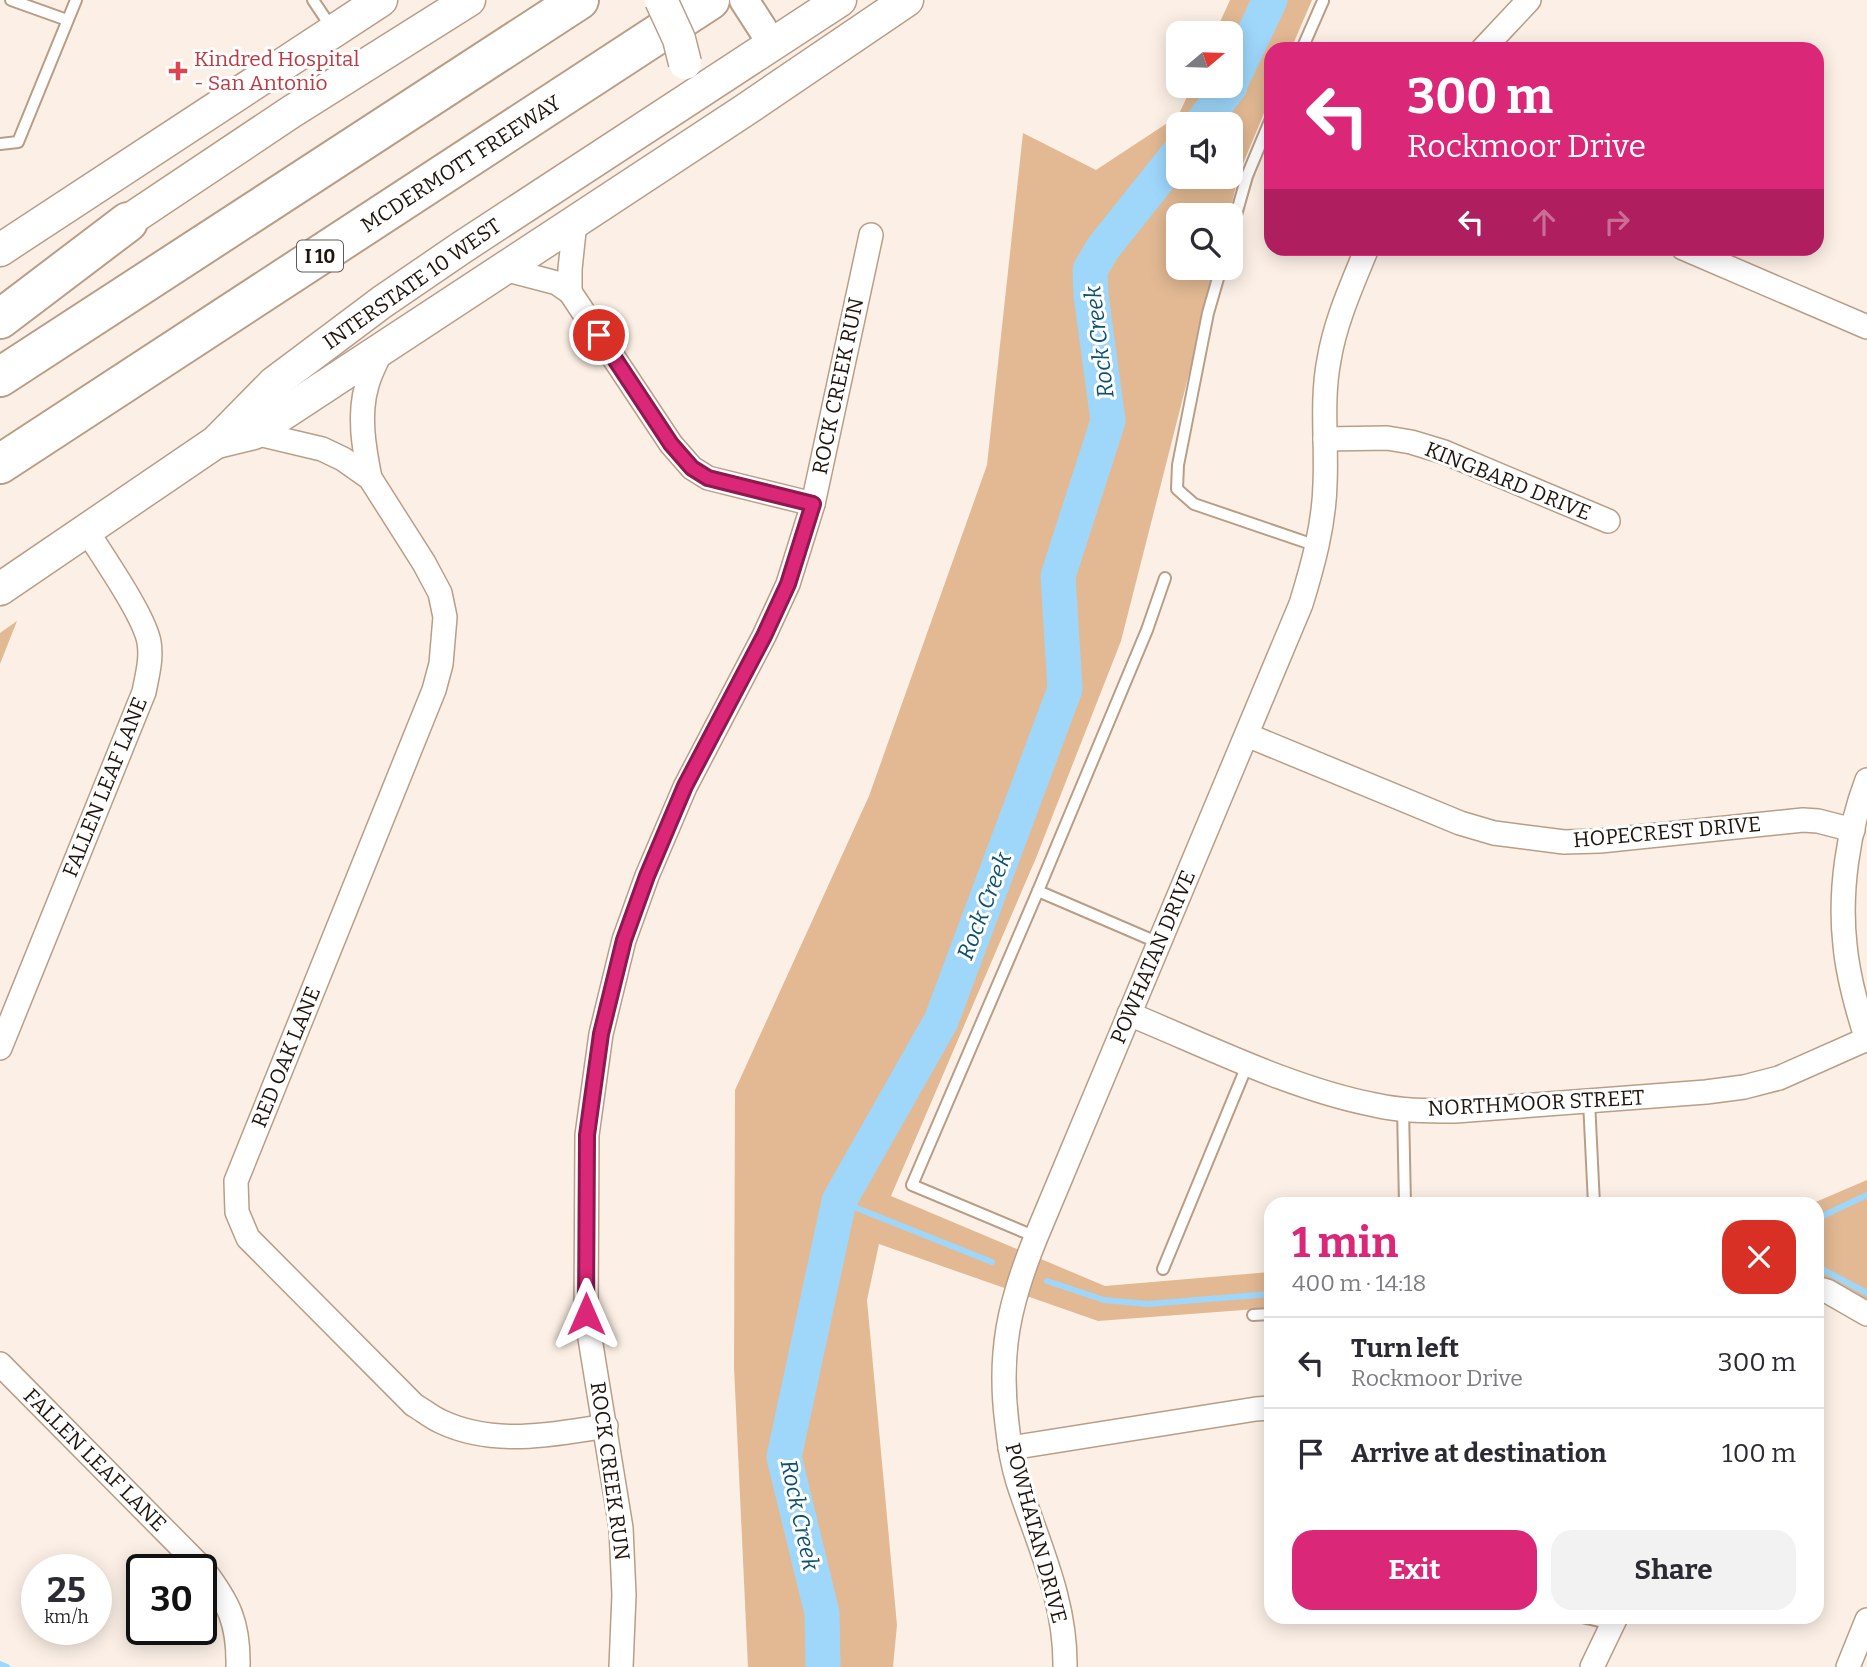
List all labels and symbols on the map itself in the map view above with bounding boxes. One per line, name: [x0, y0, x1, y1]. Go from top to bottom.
north arrow: [1166, 21, 1242, 98]
place label: Kindred Hospital - San Antonio: [194, 46, 360, 96]
marker: Kindred Hospital - San Antonio: [168, 61, 188, 81]
street label: MCDERMOTT FREEWAY: [356, 89, 566, 238]
street label: INTERSTATE 10 WEST: [318, 213, 506, 355]
road number: I 10: [297, 240, 343, 272]
water label: Rock Creek: [1078, 284, 1120, 400]
street label: ROCK CREEK RUN: [807, 295, 869, 477]
pin: [569, 305, 629, 365]
street label: KINGBARD DRIVE: [1421, 436, 1595, 526]
street label: FALLEN LEAF LANE: [57, 693, 153, 881]
street label: HOPECREST DRIVE: [1572, 811, 1762, 853]
water label: Rock Creek: [951, 848, 1017, 964]
street label: POWHATAN DRIVE: [1105, 866, 1201, 1048]
street label: RED OAK LANE: [246, 983, 326, 1131]
street label: NORTHMOOR STREET: [1427, 1084, 1645, 1122]
position arrow: [549, 1277, 623, 1351]
street label: ROCK CREEK RUN: [585, 1380, 635, 1562]
street label: FALLEN LEAF LANE: [18, 1383, 172, 1537]
street label: POWHATAN DRIVE: [999, 1440, 1073, 1626]
water label: Rock Creek: [775, 1457, 826, 1574]
speed limit sign: 30: [126, 1554, 217, 1645]

